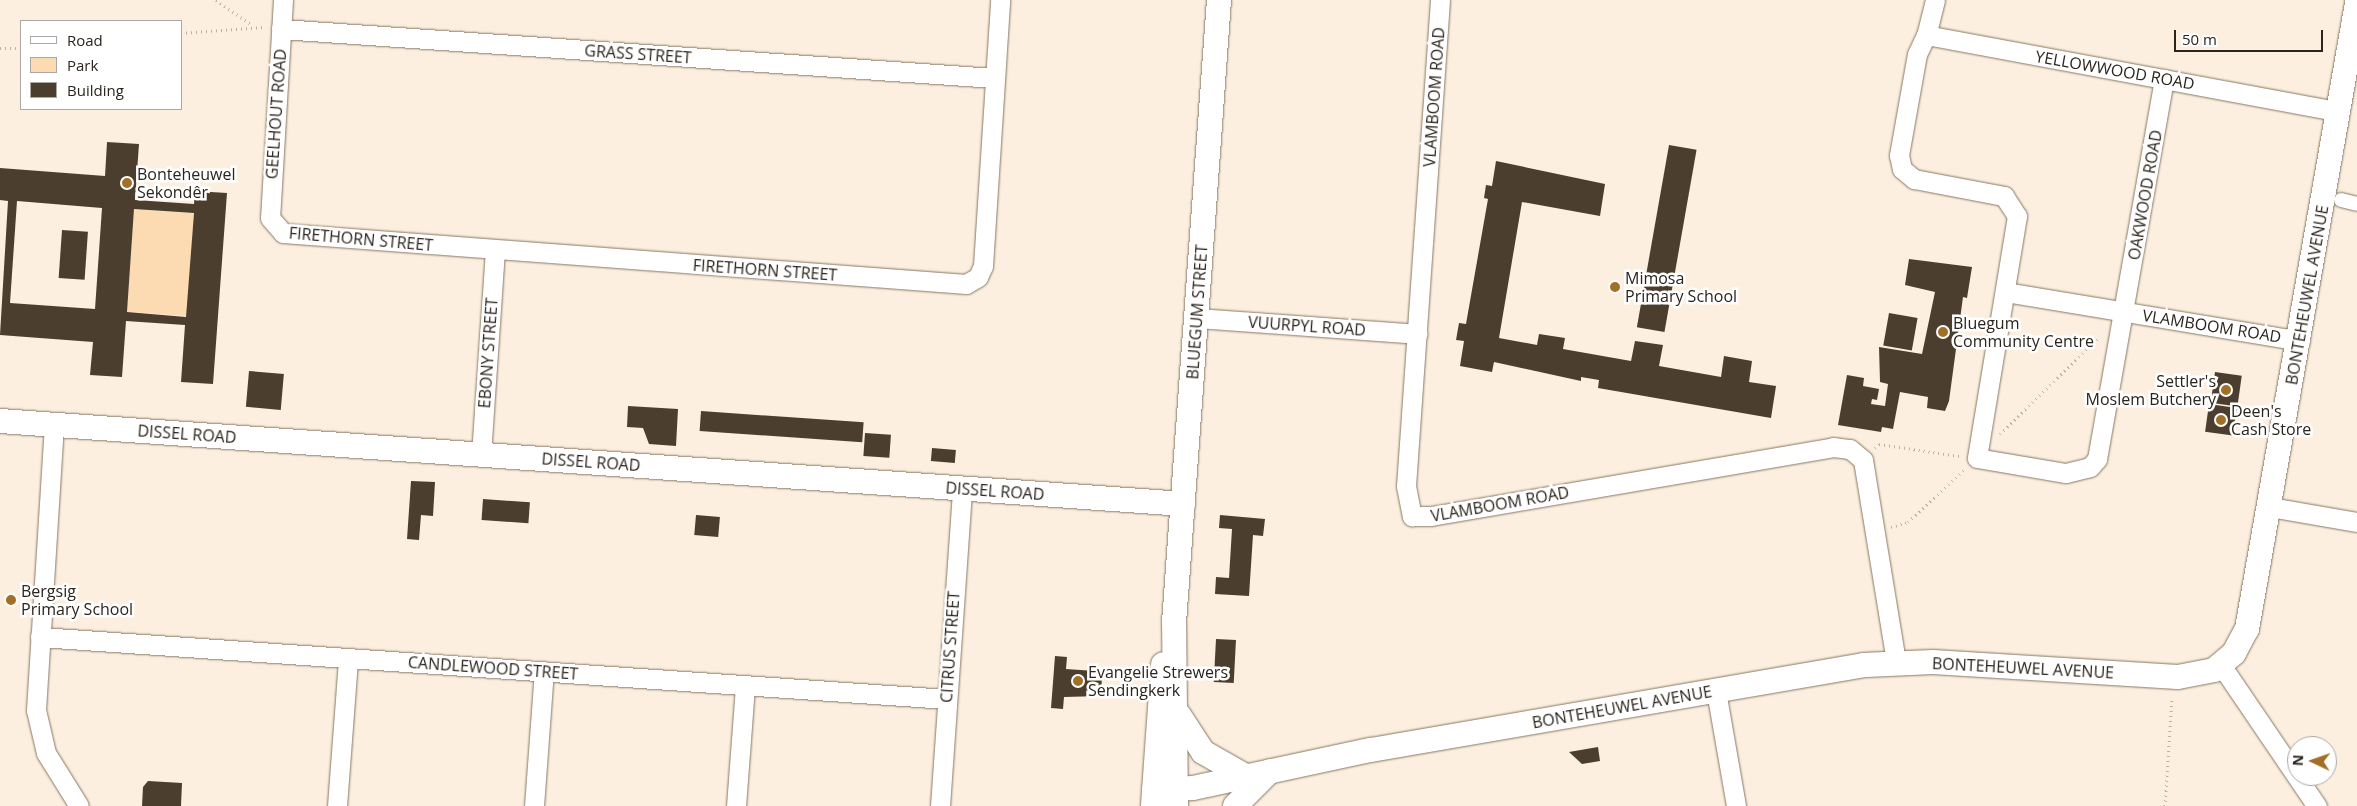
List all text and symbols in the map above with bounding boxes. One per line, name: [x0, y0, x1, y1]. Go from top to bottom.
legend: [20, 20, 182, 110]
scale bar: [2177, 20, 2326, 52]
street label: VLAMBOOM ROAD: [1420, 26, 1448, 168]
text: 50 m: [2182, 29, 2217, 49]
text: Road: [67, 30, 103, 50]
street label: GRASS STREET: [584, 41, 692, 67]
street label: YELLOWWOOD ROAD: [2034, 47, 2196, 93]
street label: GEELHOUT ROAD: [262, 48, 290, 180]
text: Park: [67, 55, 98, 75]
text: Building: [67, 80, 124, 100]
street label: OAKWOOD ROAD: [2124, 128, 2166, 262]
place label: Bonteheuwel Sekondêr: [137, 164, 235, 202]
marker: Bonteheuwel Sekondêr: [121, 177, 133, 189]
street label: BONTEHEUWEL AVENUE: [2282, 204, 2332, 386]
street label: FIRETHORN STREET: [288, 223, 434, 255]
street label: BLUEGUM STREET: [1183, 244, 1211, 380]
street label: FIRETHORN STREET: [692, 255, 838, 285]
place label: Mimosa Primary School: [1625, 268, 1737, 306]
marker: Mimosa Primary School: [1609, 281, 1621, 293]
street label: EBONY STREET: [475, 297, 501, 409]
street label: VLAMBOOM ROAD: [2141, 306, 2283, 346]
street label: VUURPYL ROAD: [1248, 312, 1366, 340]
place label: Bluegum Community Centre: [1953, 313, 2094, 351]
marker: Bluegum Community Centre: [1937, 326, 1949, 338]
place label: Settler's Moslem Butchery: [2086, 371, 2216, 409]
marker: Settler's Moslem Butchery: [2220, 384, 2232, 396]
place label: Deen's Cash Store: [2231, 401, 2311, 439]
marker: Deen's Cash Store: [2215, 414, 2227, 426]
street label: DISSEL ROAD: [137, 421, 237, 447]
street label: DISSEL ROAD: [541, 449, 641, 475]
street label: DISSEL ROAD: [945, 478, 1045, 504]
street label: VLAMBOOM ROAD: [1429, 482, 1571, 526]
place label: Bergsig Primary School: [21, 581, 133, 619]
street label: CITRUS STREET: [937, 591, 963, 703]
marker: Bergsig Primary School: [5, 594, 17, 606]
street label: CANDLEWOOD STREET: [407, 652, 579, 684]
street label: BONTEHEUWEL AVENUE: [1932, 654, 2114, 682]
place label: Evangelie Strewers Sendingkerk: [1088, 662, 1228, 700]
marker: Evangelie Strewers Sendingkerk: [1072, 675, 1084, 687]
street label: BONTEHEUWEL AVENUE: [1531, 682, 1713, 732]
north arrow: [2287, 736, 2337, 786]
text: N: [2288, 754, 2307, 766]

